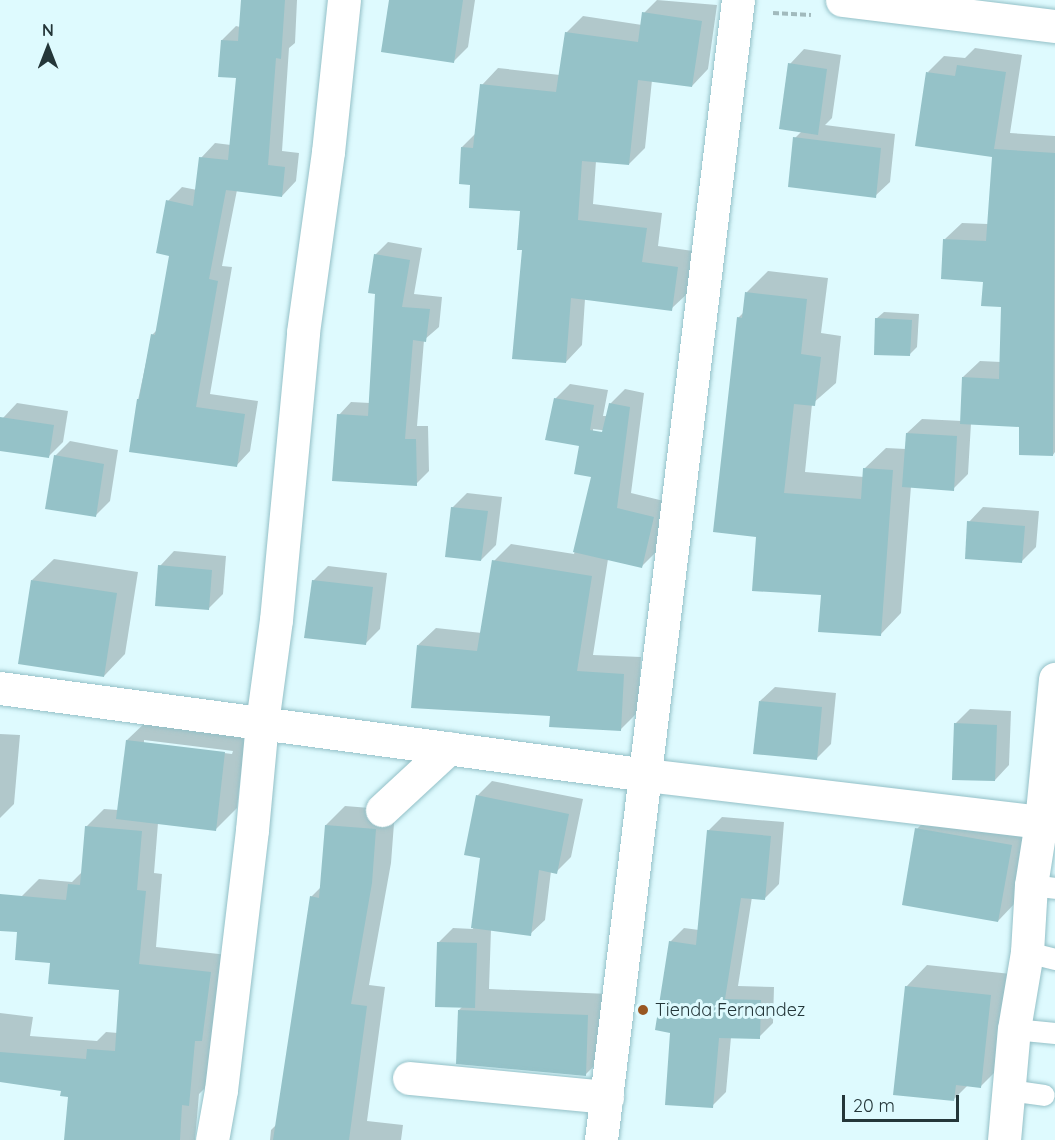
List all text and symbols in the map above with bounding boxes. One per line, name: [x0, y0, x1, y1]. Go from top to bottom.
north arrow: [18, 18, 78, 78]
text: N: [42, 20, 54, 40]
place label: Tienda Fernandez: [655, 999, 805, 1021]
marker: Tienda Fernandez: [636, 1003, 650, 1017]
scale bar: [845, 1083, 962, 1121]
text: 20 m: [853, 1094, 895, 1117]

